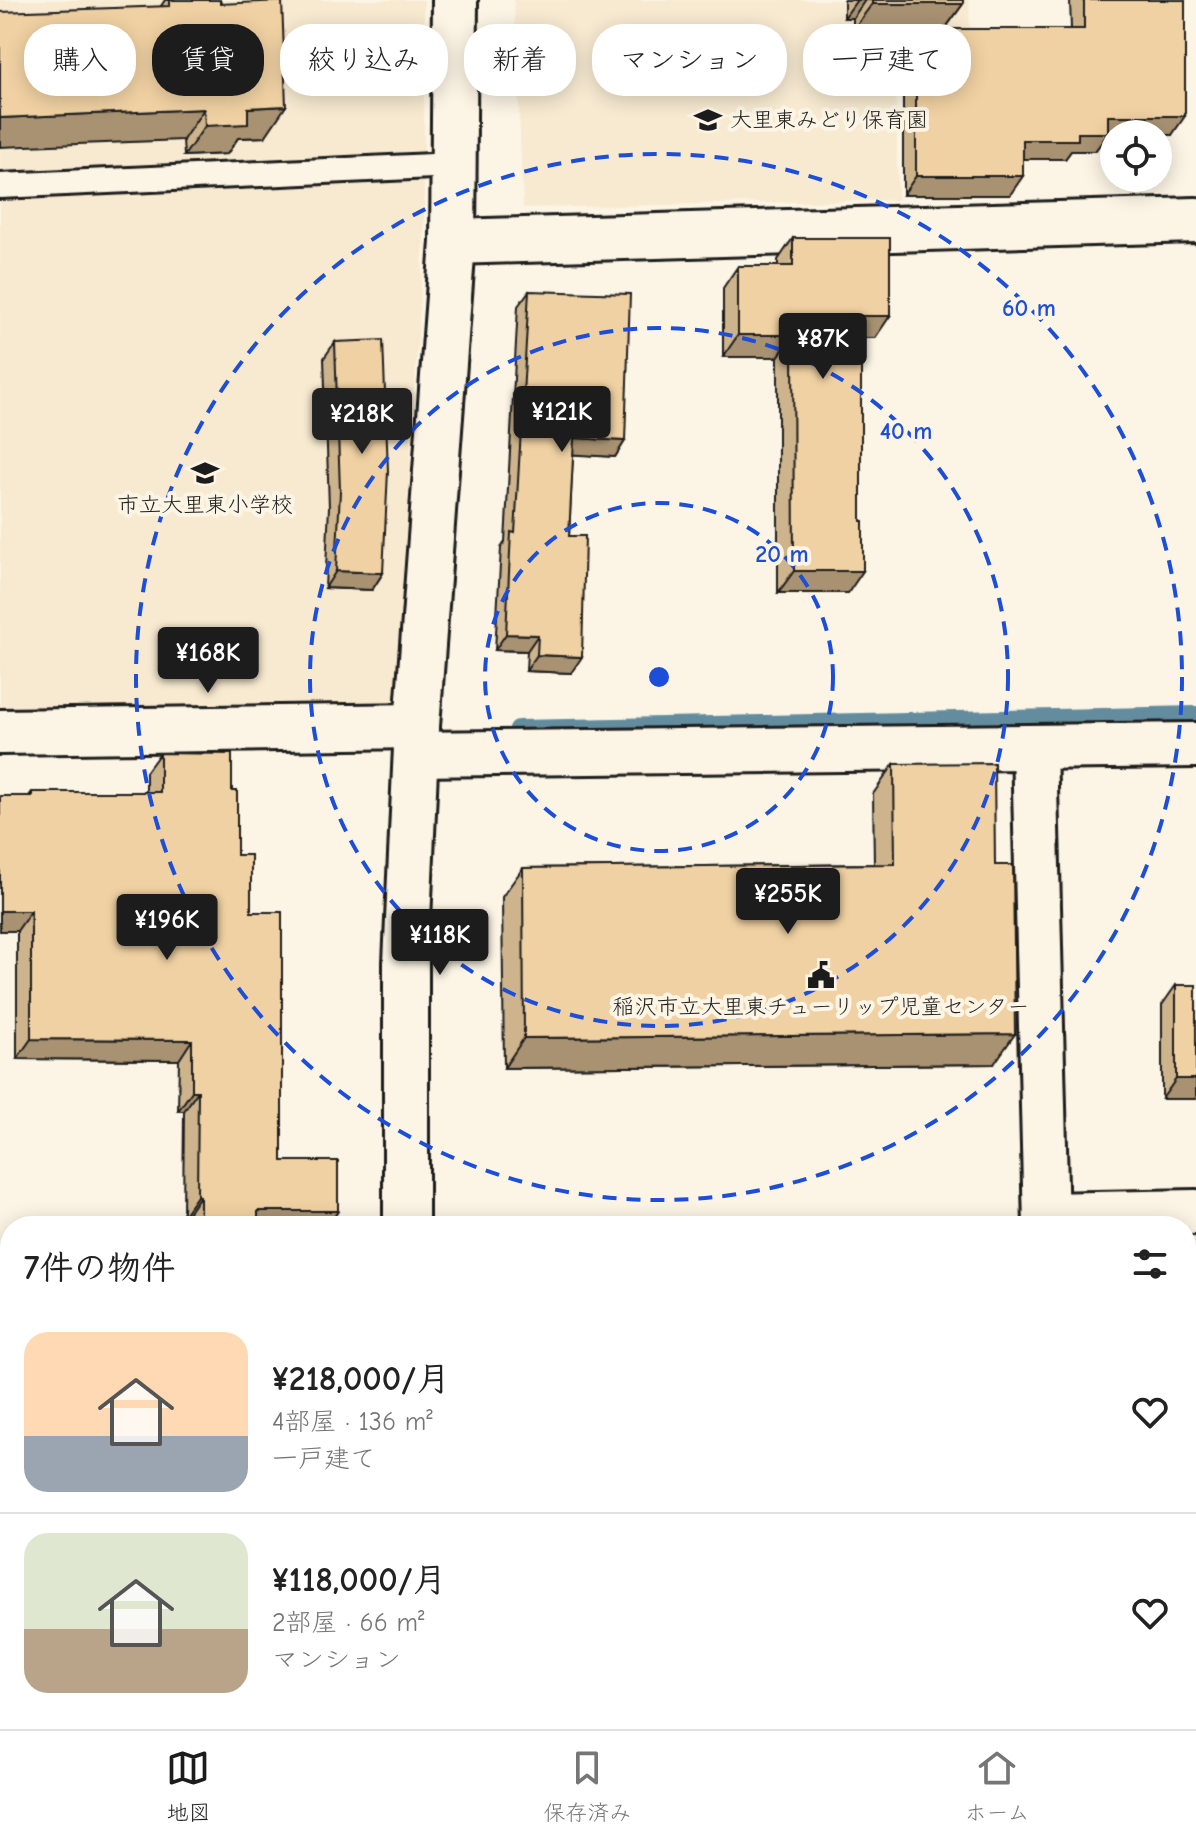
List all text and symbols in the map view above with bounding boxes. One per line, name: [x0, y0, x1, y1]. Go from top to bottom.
chip: 購入: [24, 24, 136, 96]
chip: 賃貸: [152, 24, 264, 96]
chip: 絞り込み: [280, 24, 448, 96]
chip: 新着: [464, 24, 576, 96]
chip: マンション: [592, 24, 787, 96]
chip: 一戸建て: [803, 24, 971, 96]
school or university icon: 大里東みどり保育園: [693, 105, 723, 135]
place label: 大里東みどり保育園: [730, 107, 928, 133]
map controls: [1100, 120, 1172, 192]
button: locate: [1100, 120, 1172, 192]
text: 60 m: [1002, 294, 1056, 322]
pin: ¥87K: [776, 313, 870, 381]
text: ¥87K: [797, 324, 849, 354]
pin: ¥121K: [506, 386, 618, 454]
pin: ¥218K: [306, 388, 418, 456]
text: ¥121K: [532, 397, 592, 427]
text: ¥218K: [330, 399, 394, 429]
text: 40 m: [880, 417, 932, 445]
school or university icon: 市立大里東小学校: [190, 458, 220, 488]
place label: 市立大里東小学校: [117, 492, 293, 518]
text: 20 m: [755, 540, 809, 568]
pin: ¥168K: [152, 627, 264, 695]
text: ¥168K: [176, 638, 240, 668]
centre of rings: [645, 663, 673, 691]
pin: ¥255K: [732, 868, 844, 936]
text: ¥255K: [754, 879, 822, 909]
pin: ¥196K: [111, 894, 223, 962]
text: ¥196K: [135, 905, 199, 935]
pin: ¥118K: [384, 909, 496, 977]
text: ¥118K: [409, 920, 471, 950]
public building icon: 稲沢市立大里東チューリップ児童センター: [806, 960, 836, 990]
place label: 稲沢市立大里東チューリップ児童センター: [612, 994, 1030, 1020]
icon: filters: [1128, 1242, 1172, 1286]
text: 7件の物件: [24, 1248, 175, 1288]
text: ¥218,000/月: [272, 1359, 450, 1399]
icon: home: [88, 1364, 184, 1460]
icon: heart: [1128, 1390, 1172, 1434]
text: 4部屋 · 136 m²: [272, 1407, 433, 1437]
text: 一戸建て: [272, 1444, 376, 1474]
text: ¥118,000/月: [272, 1560, 447, 1600]
icon: home: [88, 1565, 184, 1661]
icon: heart: [1128, 1591, 1172, 1635]
text: 2部屋 · 66 m²: [272, 1608, 424, 1638]
text: マンション: [272, 1645, 401, 1675]
tab: 地図: [166, 1746, 210, 1826]
tab: 保存済み: [543, 1746, 631, 1826]
tab: ホーム: [964, 1746, 1030, 1826]

